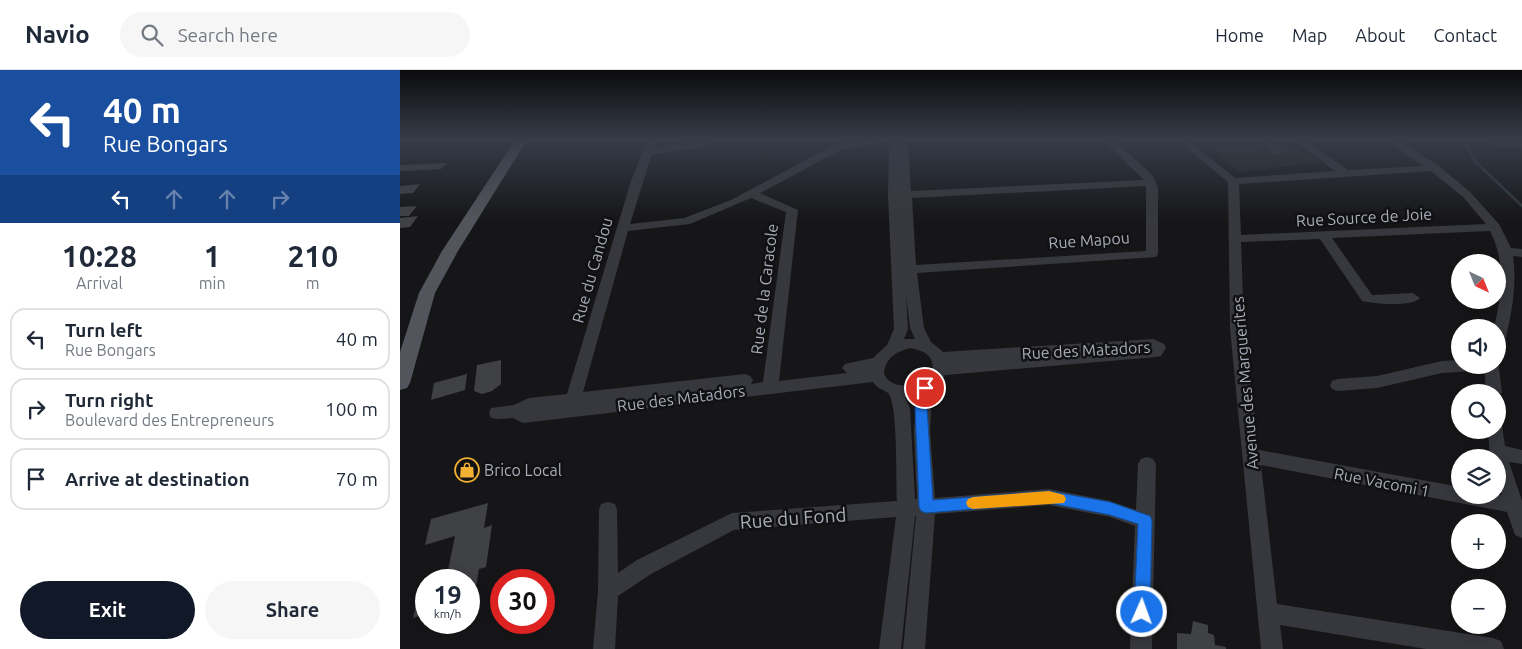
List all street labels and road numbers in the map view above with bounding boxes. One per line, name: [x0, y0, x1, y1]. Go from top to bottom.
street label: Rue Source de Joie: [1296, 204, 1432, 230]
street label: Rue du Candou: [568, 215, 616, 325]
street label: Rue de la Caracole: [747, 223, 781, 355]
street label: Rue Mapou: [1048, 228, 1130, 252]
street label: Avenue des Marguerites: [1228, 296, 1262, 470]
street label: Rue des Matadors: [1021, 338, 1151, 362]
street label: Rue des Matadors: [616, 381, 746, 415]
street label: Rue Vacomi 1: [1333, 464, 1431, 500]
street label: Rue du Fond: [739, 503, 847, 533]

